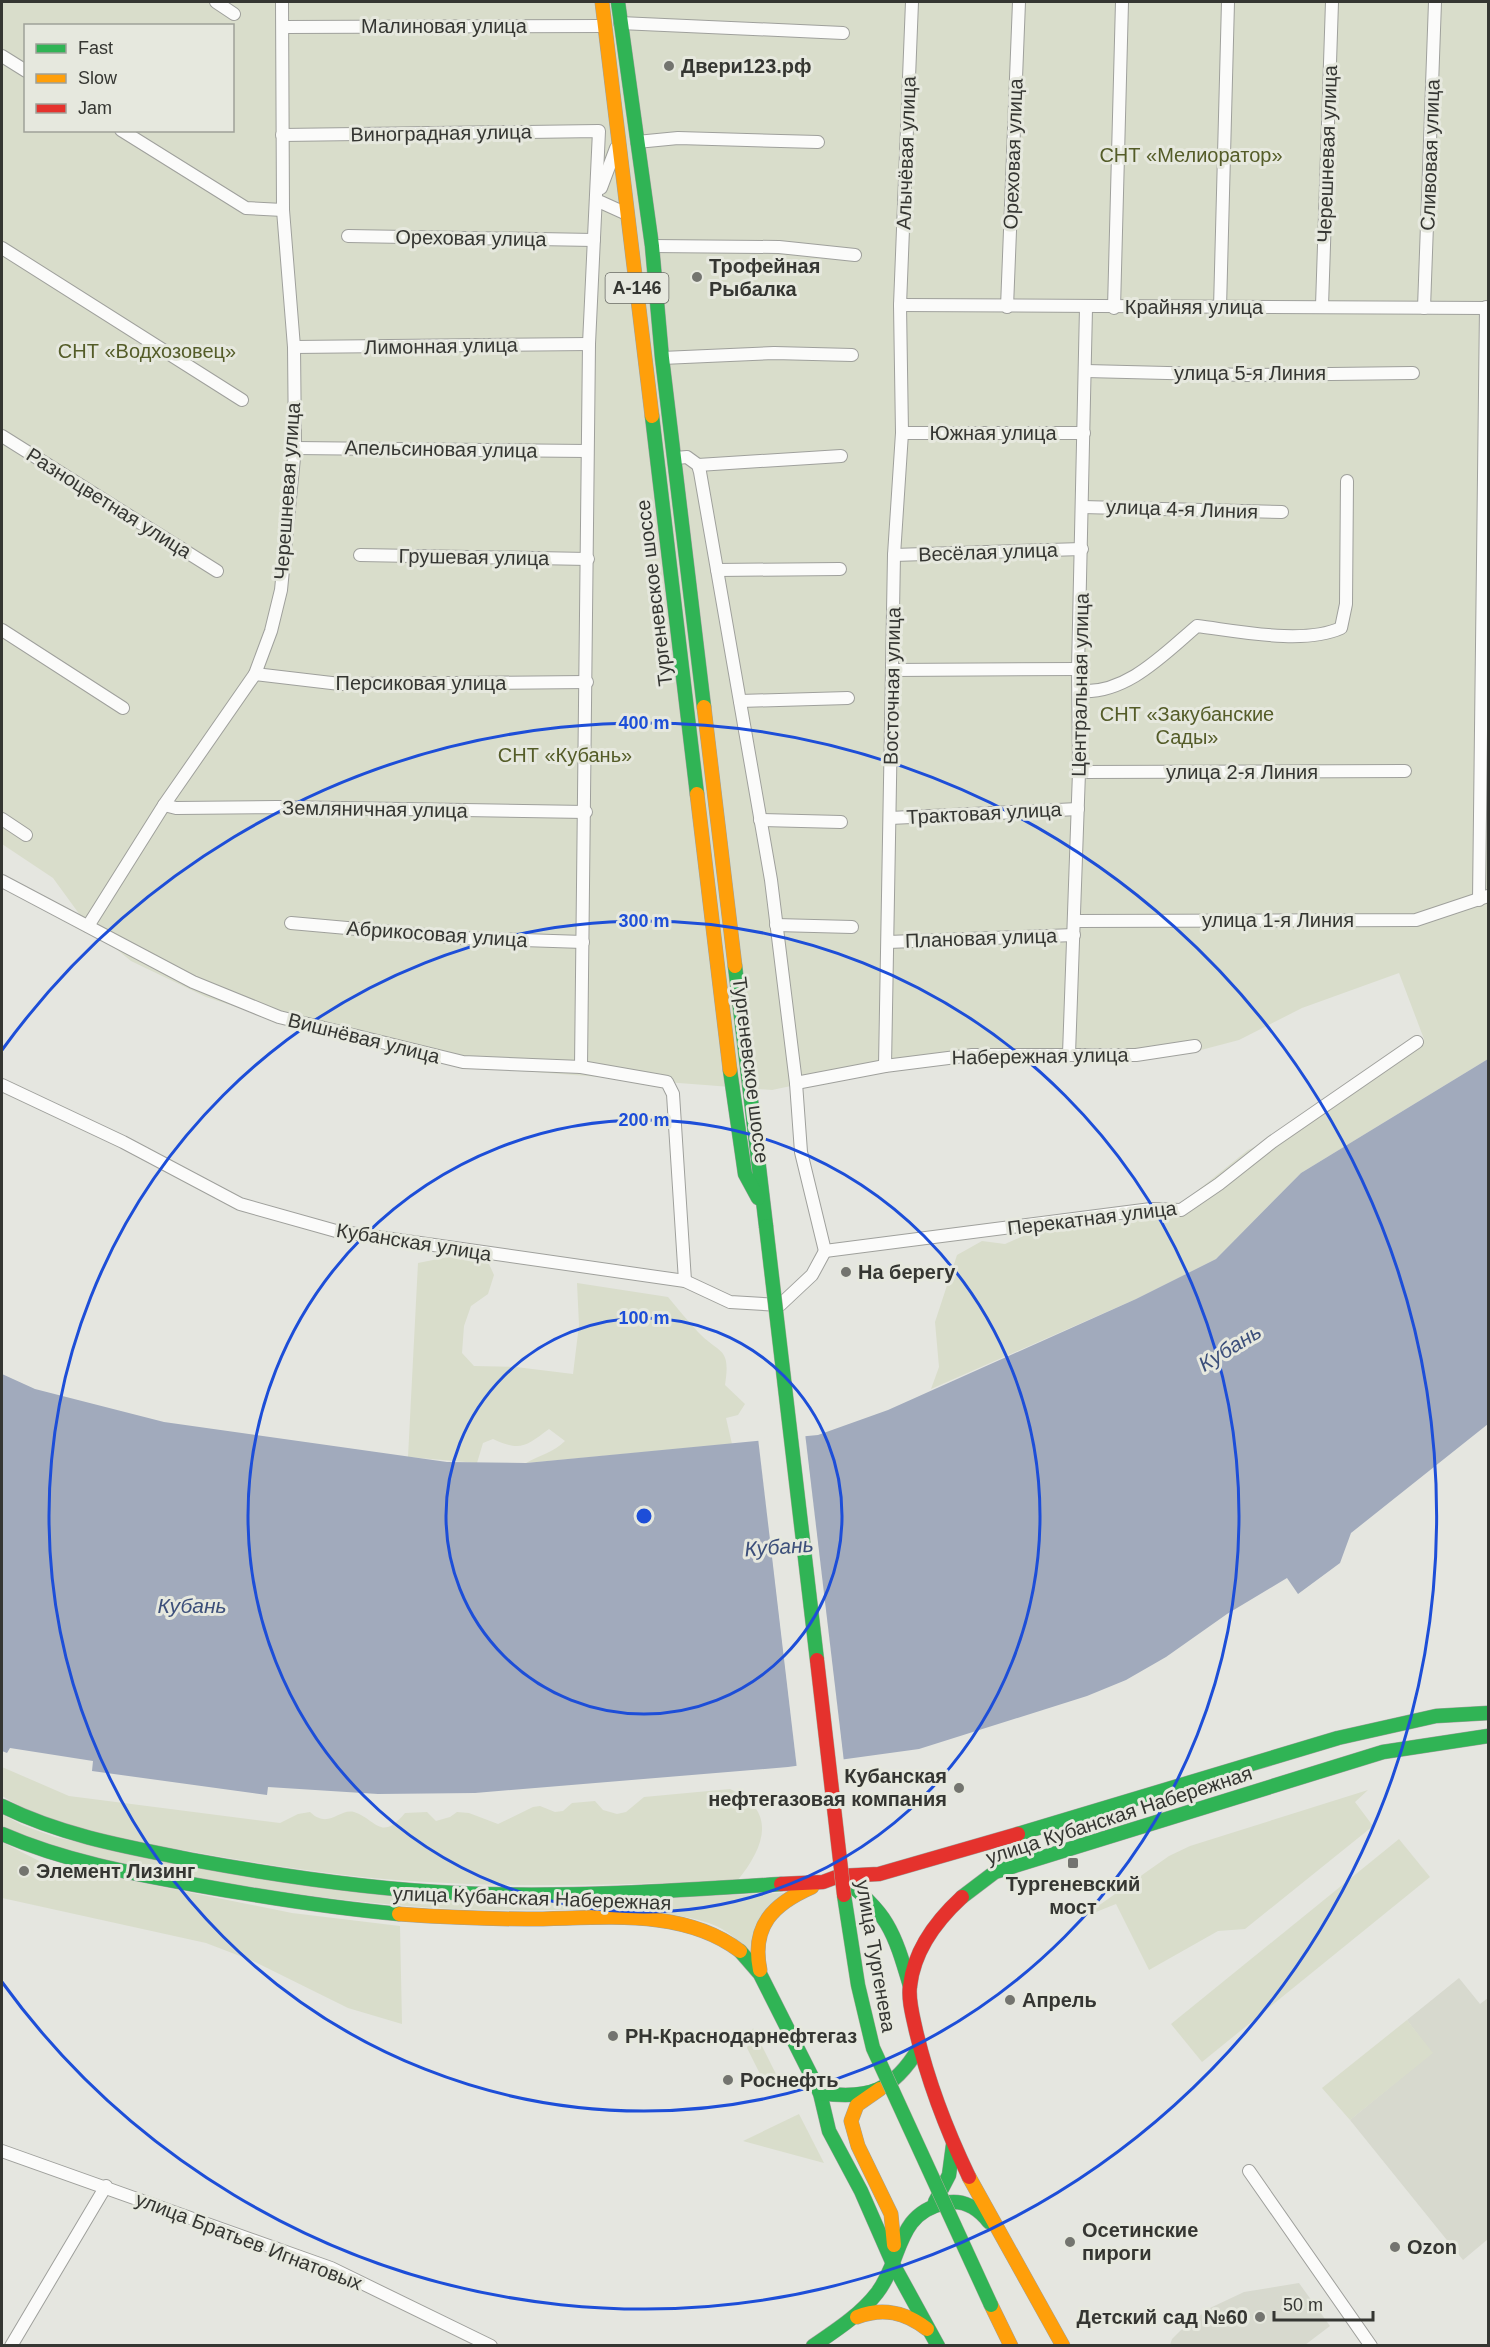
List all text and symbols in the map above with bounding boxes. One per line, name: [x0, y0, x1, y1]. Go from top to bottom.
street label: Малиновая улица: [361, 15, 528, 37]
legend: [24, 24, 234, 132]
text: Fast: [78, 38, 113, 58]
place label: Двери123.рф: [681, 55, 812, 77]
marker: Двери123.рф: [662, 59, 676, 73]
street label: Черешневая улица: [1313, 64, 1341, 243]
text: Slow: [78, 68, 118, 88]
street label: Алычёвая улица: [892, 75, 920, 230]
street label: Ореховая улица: [999, 77, 1027, 230]
street label: Сливовая улица: [1416, 78, 1444, 231]
text: Jam: [78, 98, 112, 118]
street label: Виноградная улица: [350, 120, 533, 146]
park label: СНТ «Мелиоратор»: [1099, 144, 1283, 166]
street label: Ореховая улица: [395, 226, 548, 250]
place label: Трофейная Рыбалка: [709, 255, 820, 300]
marker: Трофейная Рыбалка: [690, 270, 704, 284]
road number: А-146: [606, 273, 668, 303]
street label: Крайняя улица: [1125, 296, 1264, 318]
street label: Лимонная улица: [364, 334, 519, 358]
park label: СНТ «Водхозовец»: [58, 340, 236, 362]
street label: улица 5-я Линия: [1174, 362, 1326, 384]
street label: Черешневая улица: [270, 401, 304, 580]
street label: Южная улица: [929, 422, 1057, 444]
street label: Апельсиновая улица: [344, 436, 539, 462]
street label: Разноцветная улица: [23, 443, 196, 563]
street label: улица 4-я Линия: [1106, 495, 1258, 523]
street label: Тургеневское шоссе: [632, 499, 676, 687]
street label: Весёлая улица: [918, 539, 1059, 565]
street label: Грушевая улица: [398, 545, 550, 569]
street label: Центральная улица: [1067, 592, 1093, 777]
street label: Восточная улица: [880, 606, 904, 765]
street label: Персиковая улица: [336, 672, 507, 694]
park label: СНТ «Закубанские Сады»: [1100, 703, 1274, 748]
text: 400 m: [618, 713, 670, 733]
park label: СНТ «Кубань»: [498, 744, 632, 766]
street label: улица 2-я Линия: [1166, 761, 1318, 783]
street label: Земляничная улица: [282, 796, 469, 822]
street label: Трактовая улица: [906, 798, 1063, 828]
street label: улица 1-я Линия: [1202, 909, 1354, 931]
text: 300 m: [618, 911, 670, 931]
street label: Абрикосовая улица: [346, 917, 529, 951]
street label: Плановая улица: [905, 924, 1058, 952]
street label: Тургеневское шоссе: [729, 976, 773, 1164]
street label: Вишнёвая улица: [286, 1009, 443, 1068]
street label: Набережная улица: [951, 1043, 1129, 1069]
text: 200 m: [618, 1110, 670, 1130]
street label: Перекатная улица: [1006, 1197, 1179, 1239]
street label: Кубанская улица: [335, 1219, 494, 1265]
place label: На берегу: [858, 1261, 956, 1283]
marker: На берегу: [839, 1265, 853, 1279]
text: 100 m: [618, 1308, 670, 1328]
water label: Кубань: [1194, 1319, 1265, 1376]
centre of rings: [634, 1506, 654, 1526]
water label: Кубань: [744, 1533, 814, 1560]
water label: Кубань: [157, 1594, 227, 1617]
street label: улица Кубанская Набережная: [983, 1761, 1255, 1869]
place label: Кубанская нефтегазовая компания: [708, 1765, 947, 1810]
marker: Кубанская нефтегазовая компания: [952, 1781, 966, 1795]
marker: Тургеневский мост: [1066, 1856, 1080, 1870]
place label: Элемент Лизинг: [36, 1860, 195, 1882]
marker: Элемент Лизинг: [17, 1864, 31, 1878]
place label: Тургеневский мост: [1006, 1873, 1140, 1918]
street label: улица Тургенева: [852, 1878, 900, 2035]
street label: улица Кубанская Набережная: [392, 1882, 672, 1914]
place label: Апрель: [1022, 1989, 1097, 2011]
marker: Апрель: [1003, 1993, 1017, 2007]
place label: РН-Краснодарнефтегаз: [625, 2025, 857, 2047]
marker: РН-Краснодарнефтегаз: [606, 2029, 620, 2043]
place label: Роснефть: [740, 2069, 838, 2091]
marker: Роснефть: [721, 2073, 735, 2087]
street label: улица Братьев Игнатовых: [133, 2188, 365, 2294]
place label: Осетинские пироги: [1082, 2219, 1198, 2264]
marker: Осетинские пироги: [1063, 2235, 1077, 2249]
place label: Ozon: [1407, 2236, 1457, 2258]
marker: Ozon: [1388, 2240, 1402, 2254]
scale bar: [1274, 2284, 1373, 2322]
text: 50 m: [1283, 2295, 1323, 2315]
place label: Детский сад №60: [1077, 2306, 1248, 2328]
marker: Детский сад №60: [1253, 2310, 1267, 2324]

